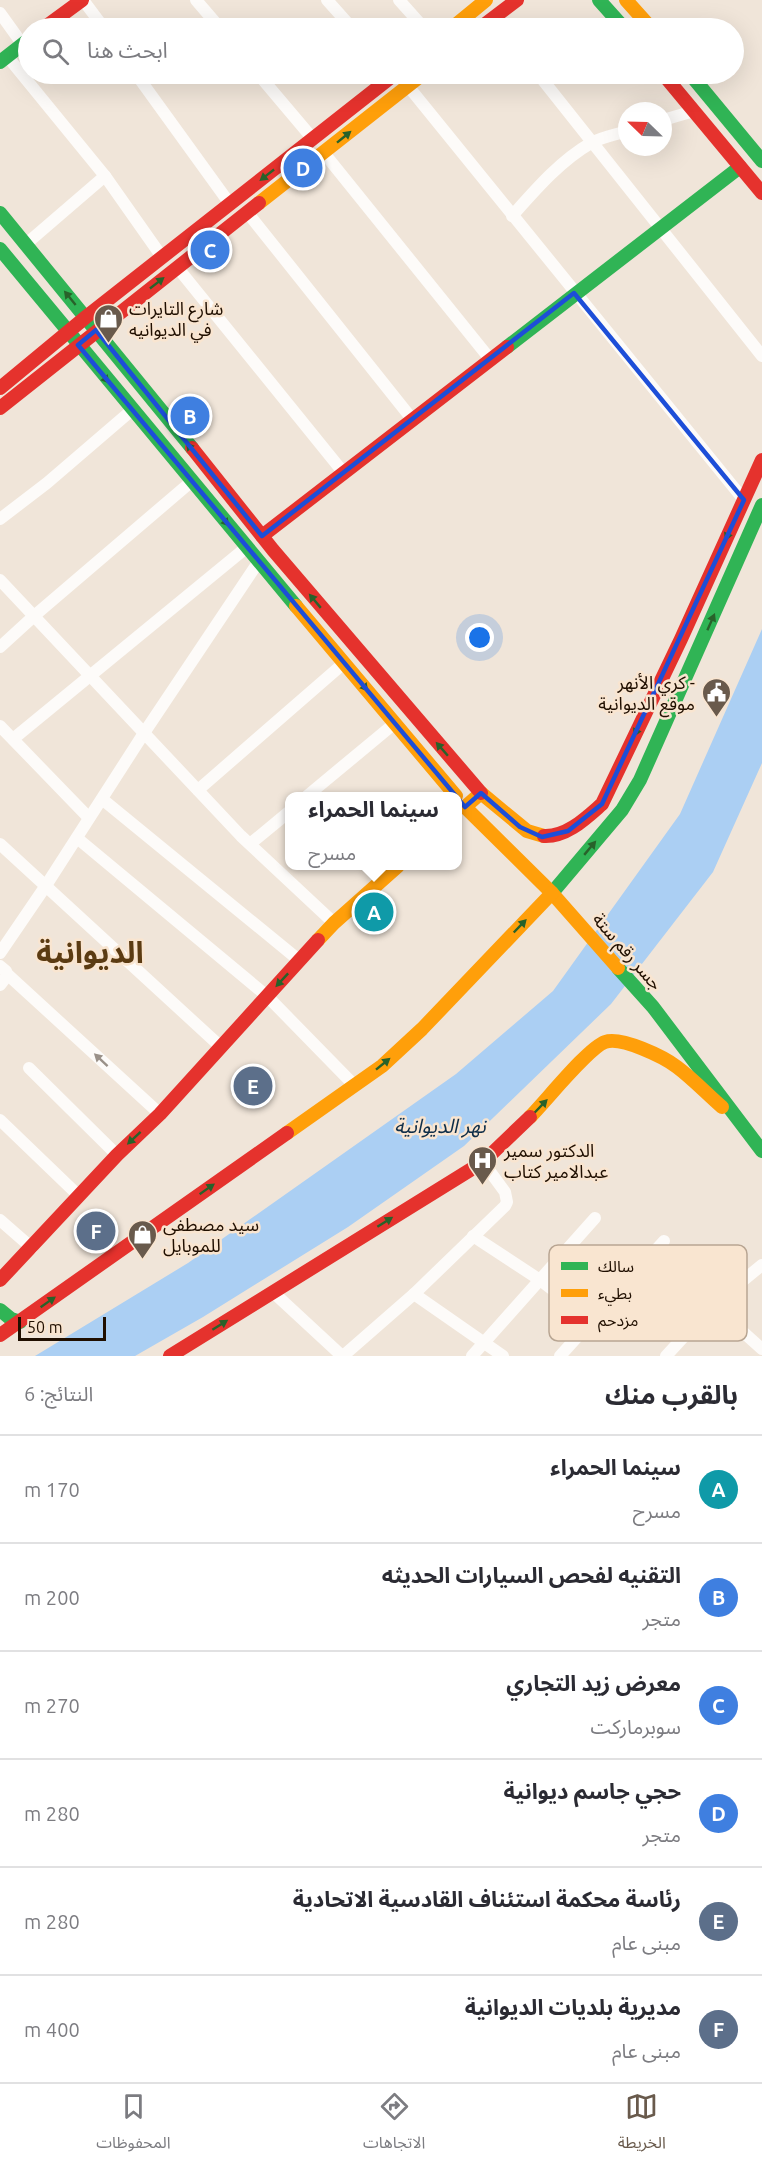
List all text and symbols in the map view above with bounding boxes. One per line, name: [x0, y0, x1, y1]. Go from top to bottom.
search box: [18, 18, 744, 84]
icon: search: [39, 35, 72, 68]
text: ابحث هنا: [87, 37, 168, 62]
north arrow: [618, 102, 672, 156]
one-way arrow: [336, 132, 351, 144]
pin: D: [284, 146, 322, 190]
one-way arrow: [259, 168, 275, 181]
pin: C: [190, 228, 230, 272]
one-way arrow: [149, 277, 164, 289]
one-way arrow: [64, 290, 77, 305]
place label: شارع التايرات في الديوانيه: [129, 298, 223, 343]
shop icon: شارع التايرات في الديوانيه: [92, 302, 124, 344]
one-way arrow: [97, 368, 109, 383]
pin: B: [170, 394, 210, 438]
one-way arrow: [186, 443, 199, 458]
one-way arrow: [217, 511, 230, 527]
one-way arrow: [725, 524, 734, 541]
one-way arrow: [309, 594, 322, 609]
one-way arrow: [706, 613, 716, 631]
your location: [465, 623, 494, 652]
place label: كري الأنهر - موقع الديوانية: [598, 672, 695, 718]
one-way arrow: [355, 676, 368, 691]
public building icon: كري الأنهر - موقع الديوانية: [700, 676, 732, 718]
one-way arrow: [634, 720, 643, 737]
one-way arrow: [436, 742, 449, 757]
popup: [285, 792, 462, 870]
text: سينما الحمراء: [308, 796, 439, 821]
text: مسرح: [308, 841, 356, 864]
one-way arrow: [583, 841, 596, 856]
pin: A: [354, 890, 394, 934]
street label: جسر رقم ستة: [586, 909, 667, 996]
one-way arrow: [513, 919, 527, 933]
district label: الديوانية: [36, 935, 144, 970]
one-way arrow: [275, 973, 289, 988]
one-way arrow: [94, 1054, 109, 1067]
one-way arrow: [376, 1059, 391, 1071]
pin: E: [234, 1064, 272, 1108]
one-way arrow: [533, 1099, 547, 1113]
water label: نهر الديوانية: [394, 1114, 487, 1138]
one-way arrow: [127, 1131, 142, 1145]
place label: الدكتور سمير عبدالامير كتاب: [503, 1140, 608, 1183]
hospital icon: الدكتور سمير عبدالامير كتاب: [467, 1144, 499, 1186]
one-way arrow: [199, 1184, 215, 1195]
pin: F: [76, 1208, 116, 1254]
place label: سيد مصطفى للموبايل: [163, 1214, 259, 1257]
one-way arrow: [377, 1216, 393, 1227]
shop icon: سيد مصطفى للموبايل: [126, 1218, 158, 1260]
legend: [549, 1245, 747, 1341]
text: سالك: [598, 1257, 634, 1275]
text: بطيء: [598, 1284, 632, 1306]
one-way arrow: [40, 1297, 56, 1308]
text: مزدحم: [598, 1311, 638, 1333]
scale bar: [18, 1314, 106, 1342]
text: 50 m: [27, 1318, 63, 1336]
one-way arrow: [212, 1320, 228, 1331]
text: بالقرب منك: [605, 1380, 738, 1409]
text: النتائج: 6: [24, 1382, 93, 1405]
text: سينما الحمراء: [550, 1454, 681, 1479]
text: 170 m: [24, 1478, 80, 1501]
text: A: [711, 1478, 726, 1501]
text: مسرح: [633, 1499, 681, 1522]
text: التقنيه لفحص السيارات الحديثه: [382, 1562, 681, 1587]
text: 200 m: [24, 1586, 80, 1609]
text: B: [712, 1586, 725, 1609]
text: متجر: [642, 1607, 681, 1630]
text: معرض زيد التجاري: [506, 1670, 681, 1695]
text: 270 m: [24, 1694, 80, 1717]
text: C: [712, 1694, 725, 1717]
text: سوبرماركت: [590, 1715, 681, 1738]
text: حجي جاسم ديوانية: [503, 1778, 681, 1803]
text: 280 m: [24, 1802, 80, 1825]
text: D: [711, 1802, 726, 1825]
text: متجر: [642, 1823, 681, 1846]
text: رئاسة محكمة استئناف القادسية الاتحادية: [293, 1886, 681, 1911]
text: 280 m: [24, 1910, 80, 1933]
text: E: [713, 1910, 724, 1933]
text: مبنى عام: [612, 1931, 681, 1954]
text: مديرية بلديات الديوانية: [465, 1994, 681, 2019]
text: 400 m: [24, 2018, 80, 2041]
text: F: [713, 2018, 724, 2041]
text: مبنى عام: [612, 2039, 681, 2062]
tab: المحفوظات: [96, 2090, 170, 2160]
tab: الاتجاهات: [363, 2090, 425, 2160]
tab: الخريطة: [618, 2090, 666, 2160]

